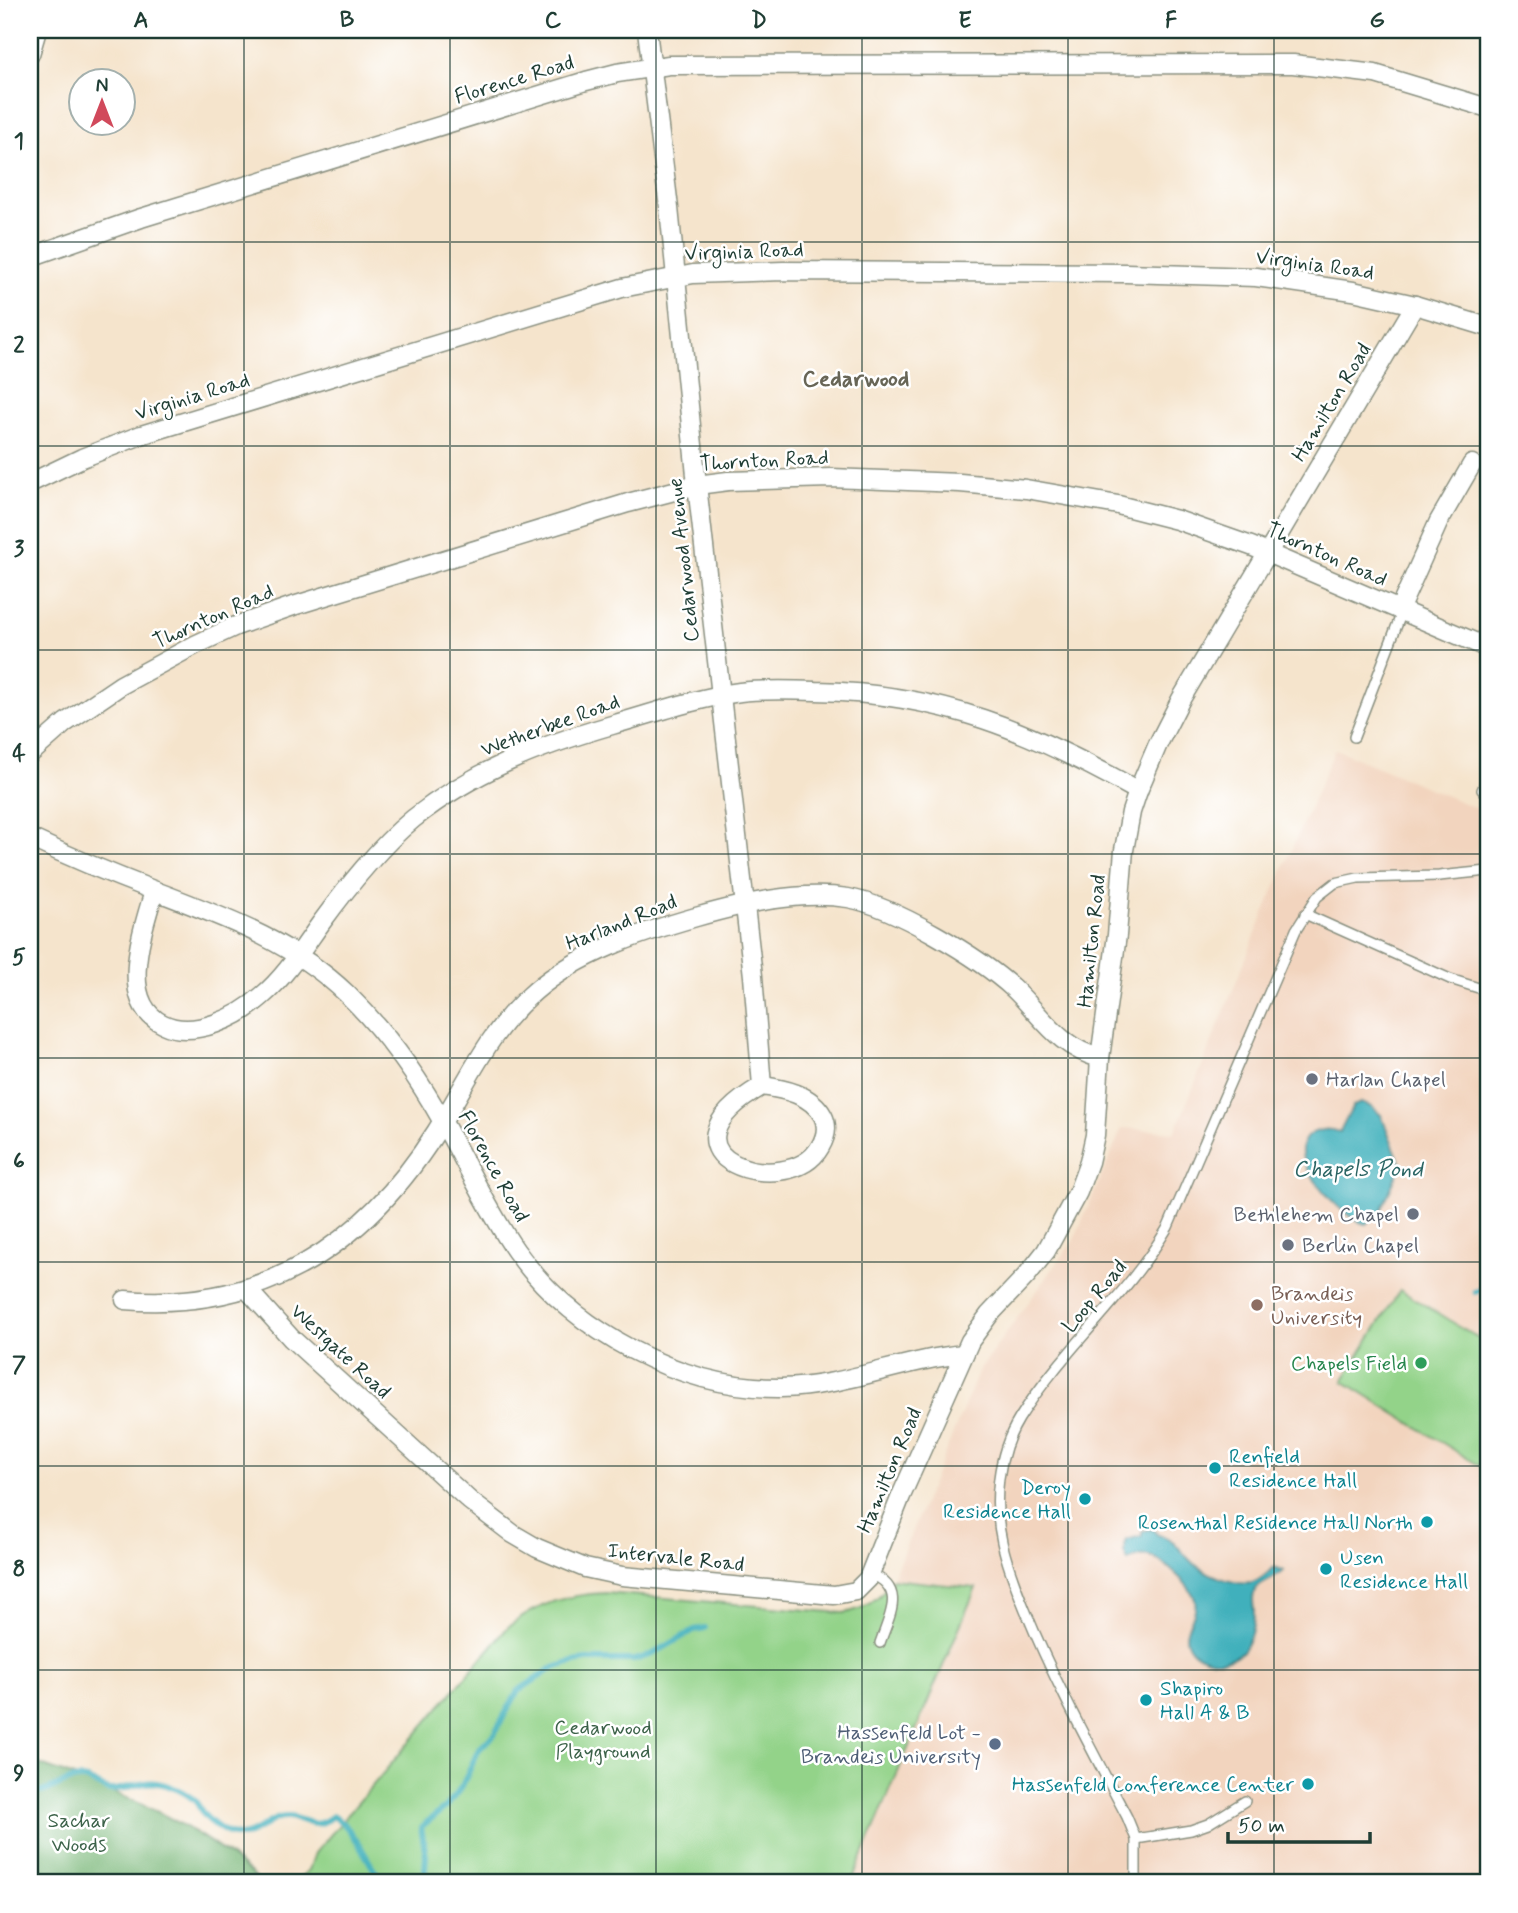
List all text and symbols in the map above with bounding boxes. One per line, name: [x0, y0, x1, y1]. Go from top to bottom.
text: A: [133, 6, 149, 36]
text: B: [340, 6, 355, 36]
text: C: [545, 6, 562, 36]
text: D: [751, 6, 767, 36]
text: E: [958, 6, 972, 36]
text: F: [1165, 6, 1177, 36]
text: G: [1369, 6, 1385, 36]
street label: Florence Road: [451, 48, 578, 111]
north arrow: [66, 66, 136, 136]
text: N: [96, 74, 108, 99]
text: 1: [14, 127, 24, 157]
street label: Virginia Road: [684, 236, 804, 269]
street label: Virginia Road: [1254, 243, 1376, 288]
text: 2: [13, 331, 25, 361]
street label: Hamilton Road: [1285, 338, 1378, 467]
district label: Cedarwood: [803, 365, 909, 395]
street label: Virginia Road: [131, 366, 254, 429]
street label: Thornton Road: [699, 444, 829, 478]
street label: Cedarwood Avenue: [661, 477, 707, 643]
street label: Thornton Road: [1262, 516, 1391, 594]
text: 3: [14, 535, 25, 565]
street label: Thornton Road: [149, 578, 278, 656]
street label: Wetherbee Road: [477, 688, 624, 764]
text: 4: [12, 739, 26, 769]
street label: Hamilton Road: [1071, 873, 1113, 1009]
street label: Harland Road: [562, 888, 681, 958]
text: 5: [12, 943, 26, 973]
place label: Harlan Chapel: [1326, 1066, 1446, 1094]
marker: Harlan Chapel: [1304, 1071, 1320, 1087]
street label: Florence Road: [451, 1106, 535, 1227]
text: 6: [13, 1147, 25, 1177]
water label: Chapels Pond: [1293, 1155, 1424, 1185]
place label: Bethlehem Chapel: [1234, 1201, 1399, 1229]
marker: Bethlehem Chapel: [1405, 1206, 1421, 1222]
place label: Berlin Chapel: [1302, 1232, 1419, 1260]
marker: Berlin Chapel: [1280, 1237, 1296, 1253]
street label: Loop Road: [1056, 1254, 1134, 1339]
place label: Brandeis University: [1271, 1280, 1362, 1332]
marker: Brandeis University: [1249, 1297, 1265, 1313]
street label: Westgate Road: [284, 1298, 397, 1406]
place label: Chapels Field: [1291, 1350, 1407, 1378]
text: 7: [12, 1351, 26, 1381]
marker: Chapels Field: [1413, 1355, 1429, 1371]
street label: Hamilton Road: [851, 1403, 929, 1537]
place label: Renfield Residence Hall: [1229, 1443, 1357, 1495]
marker: Renfield Residence Hall: [1207, 1460, 1223, 1476]
place label: Deroy Residence Hall: [943, 1474, 1071, 1526]
marker: Deroy Residence Hall: [1077, 1491, 1093, 1507]
place label: Rosenthal Residence Hall North: [1138, 1509, 1413, 1537]
marker: Rosenthal Residence Hall North: [1419, 1514, 1435, 1530]
street label: Intervale Road: [606, 1537, 746, 1579]
place label: Usen Residence Hall: [1340, 1544, 1468, 1596]
text: 8: [13, 1555, 25, 1585]
marker: Usen Residence Hall: [1318, 1561, 1334, 1577]
place label: Shapiro Hall A & B: [1160, 1675, 1249, 1727]
marker: Shapiro Hall A & B: [1138, 1692, 1154, 1708]
park label: Cedarwood Playground: [554, 1714, 652, 1766]
place label: Hassenfeld Lot - Brandeis University: [801, 1719, 981, 1771]
marker: Hassenfeld Lot - Brandeis University: [987, 1736, 1003, 1752]
text: 9: [13, 1759, 25, 1789]
place label: Hassenfeld Conference Center: [1012, 1771, 1294, 1799]
marker: Hassenfeld Conference Center: [1300, 1776, 1316, 1792]
scale bar: [1228, 1801, 1369, 1845]
park label: Sachar Woods: [48, 1807, 111, 1859]
text: 50 m: [1238, 1812, 1285, 1840]

